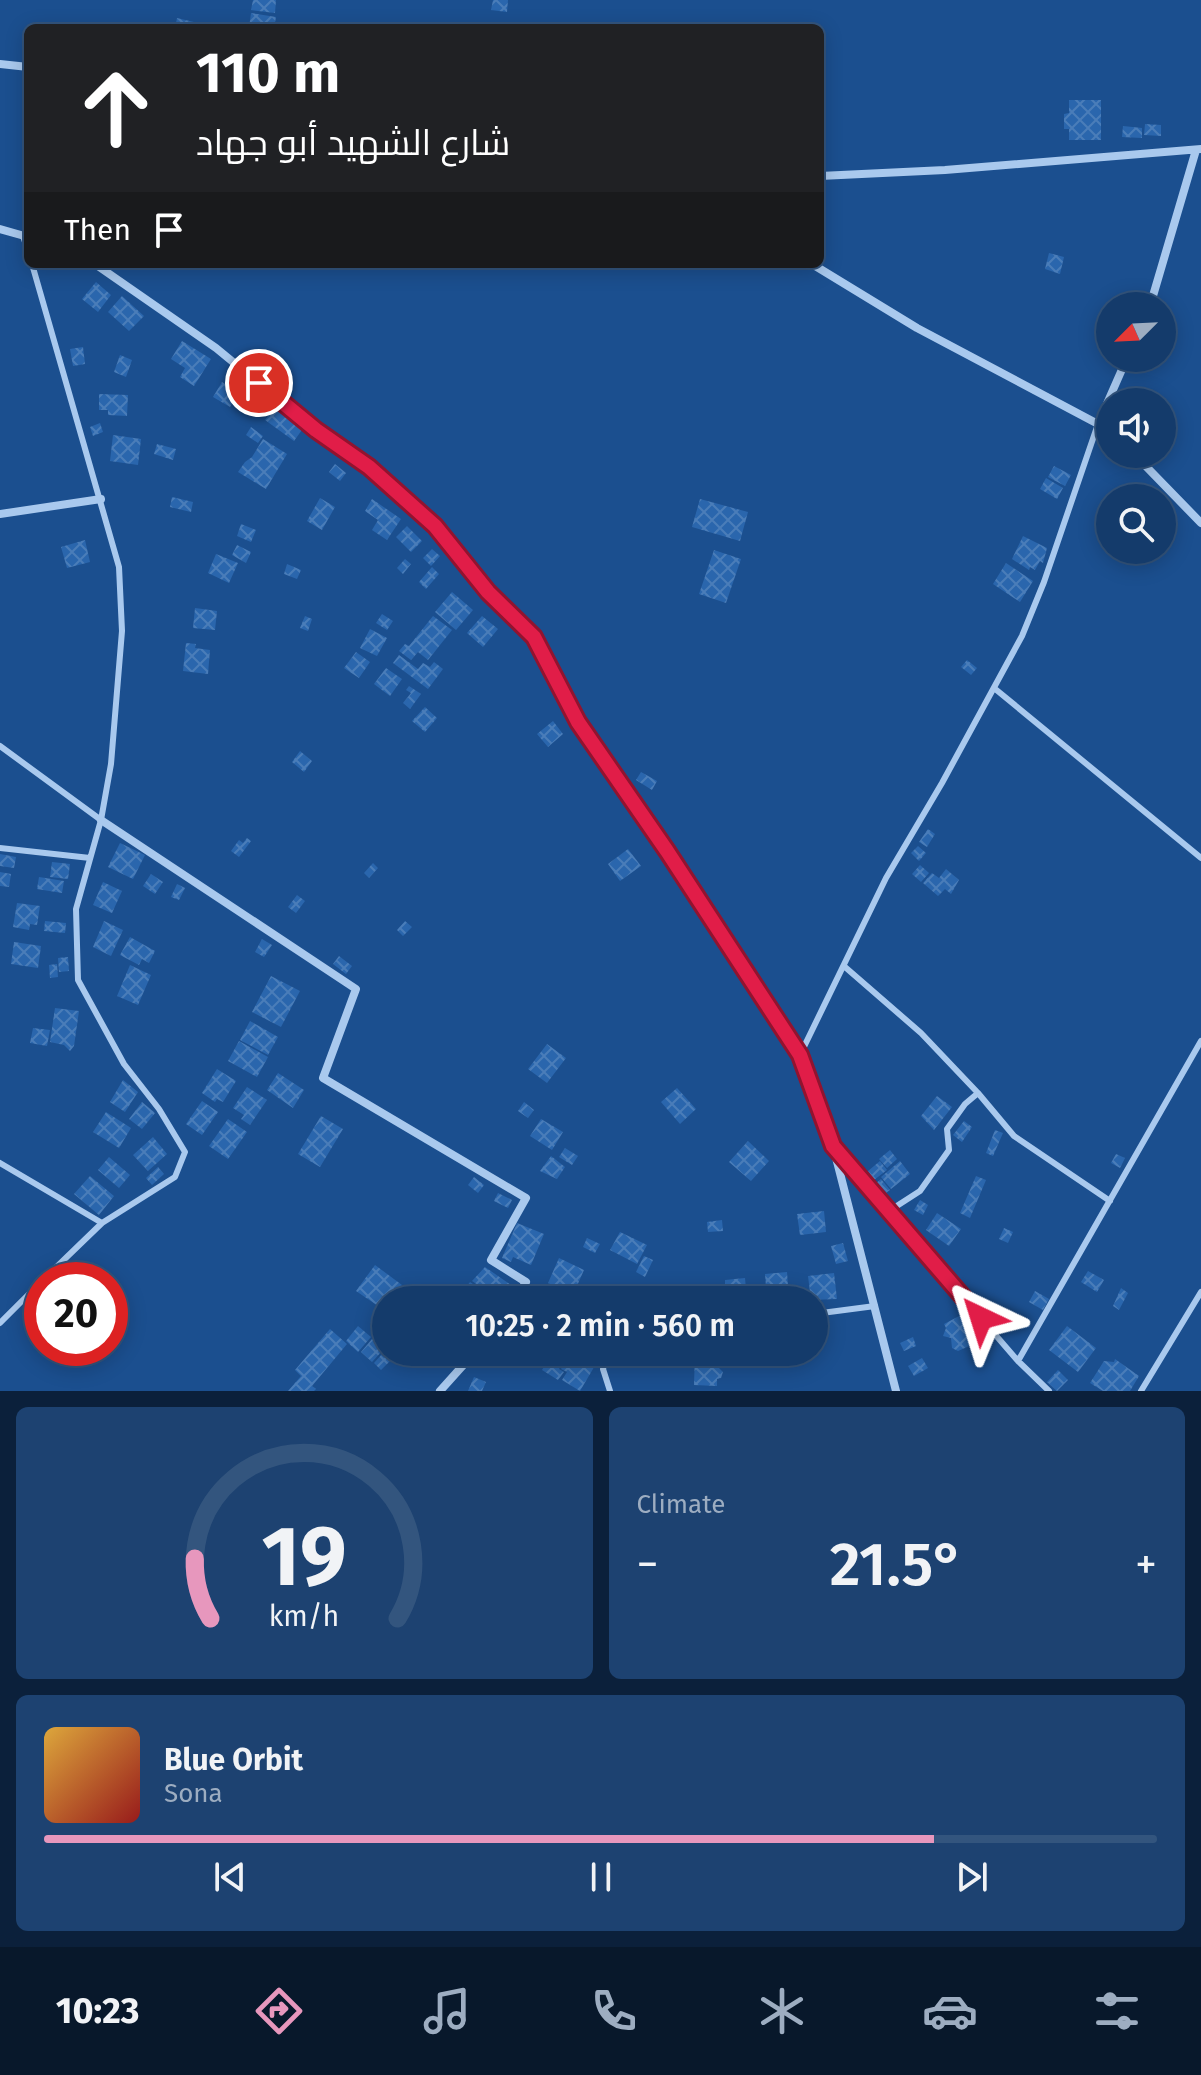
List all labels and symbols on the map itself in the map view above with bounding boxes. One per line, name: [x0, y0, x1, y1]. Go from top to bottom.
north arrow: [1096, 292, 1176, 372]
pin: [225, 349, 293, 417]
speed limit sign: 20: [24, 1262, 128, 1366]
position arrow: [939, 1276, 1023, 1360]

